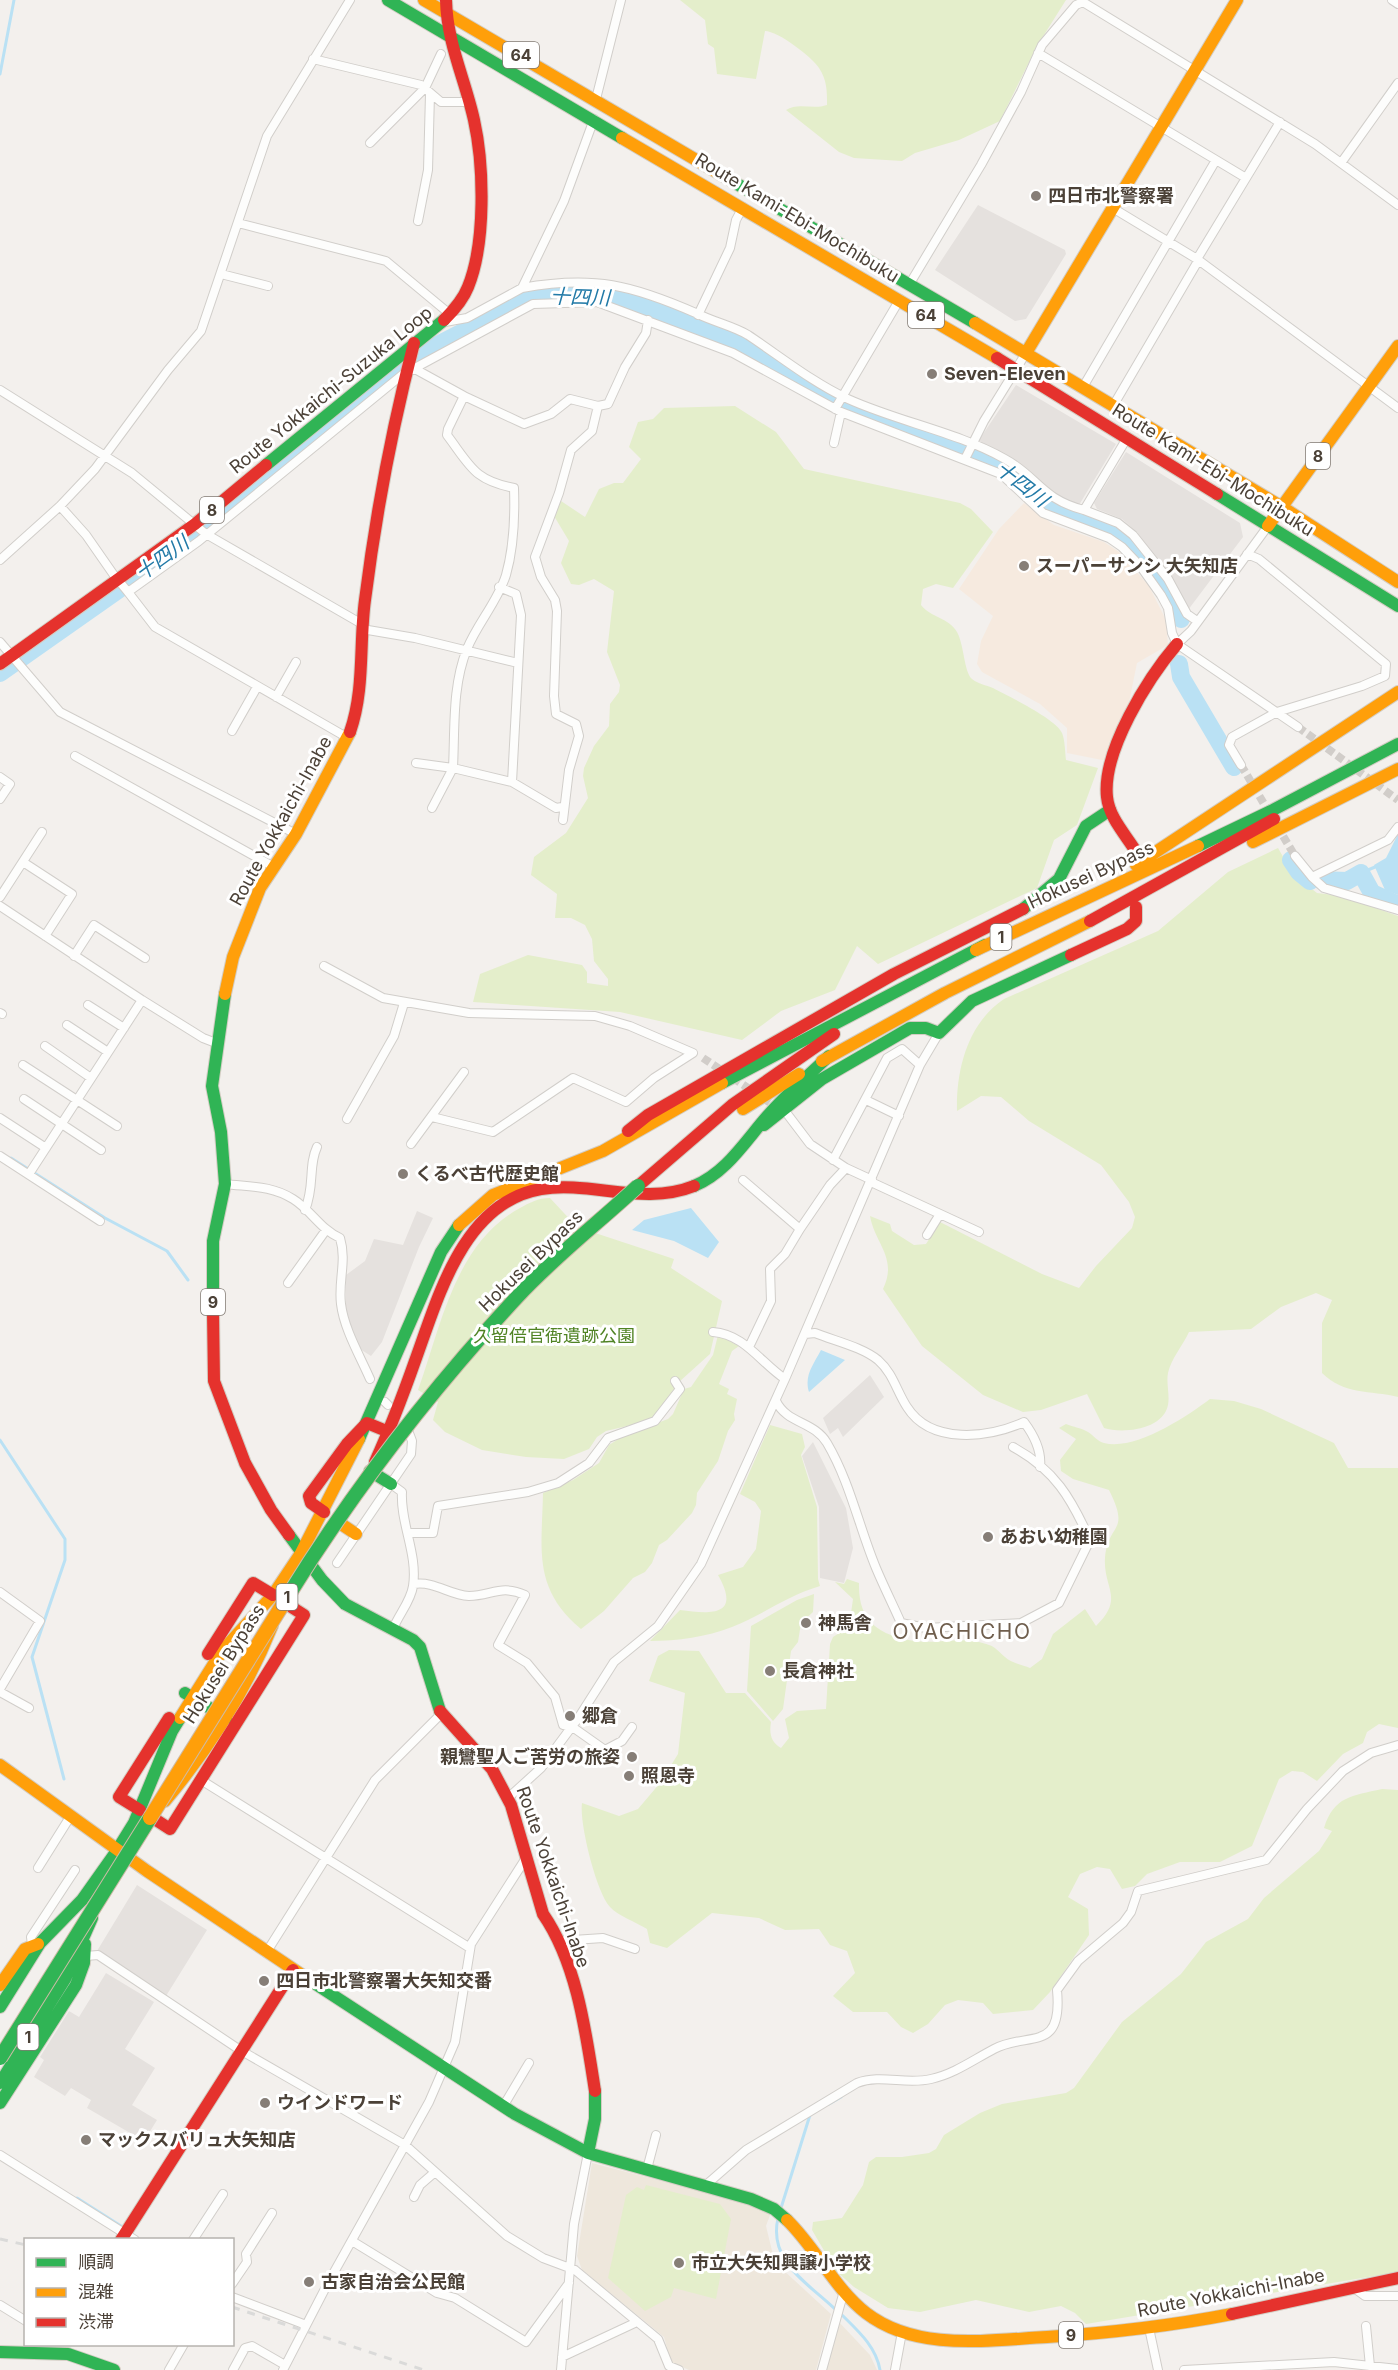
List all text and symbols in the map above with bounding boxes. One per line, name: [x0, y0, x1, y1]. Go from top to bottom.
road number: 64: [503, 42, 539, 68]
street label: Route Kami-Ebi-Mochibuku: [692, 148, 903, 287]
place label: 四日市北警察署: [1048, 185, 1174, 206]
marker: 四日市北警察署: [1029, 189, 1043, 203]
water label: 十四川: [550, 284, 612, 310]
street label: Route Yokkaichi-Suzuka Loop: [225, 302, 436, 478]
road number: 64: [908, 302, 944, 328]
place label: Seven-Eleven: [944, 363, 1066, 384]
marker: Seven-Eleven: [925, 367, 939, 381]
street label: Route Kami-Ebi-Mochibuku: [1109, 399, 1318, 540]
road number: 8: [1306, 443, 1330, 469]
water label: 十四川: [991, 456, 1055, 513]
road number: 8: [200, 497, 224, 523]
water label: 十四川: [131, 529, 195, 585]
place label: スーパーサンシ 大矢知店: [1036, 555, 1238, 576]
marker: スーパーサンシ 大矢知店: [1017, 559, 1031, 573]
street label: Route Yokkaichi-Inabe: [225, 732, 336, 909]
street label: Hokusei Bypass: [1025, 836, 1157, 913]
road number: 1: [990, 924, 1012, 950]
place label: くるべ古代歴史館: [415, 1163, 559, 1184]
marker: くるべ古代歴史館: [396, 1167, 410, 1181]
street label: Hokusei Bypass: [474, 1206, 587, 1316]
road number: 9: [201, 1289, 225, 1315]
park label: 久留倍官衙遺跡公園: [473, 1325, 635, 1346]
place label: あおい幼稚園: [1000, 1526, 1108, 1547]
marker: あおい幼稚園: [981, 1530, 995, 1544]
road number: 1: [276, 1584, 298, 1610]
street label: Hokusei Bypass: [179, 1600, 269, 1727]
place label: 神馬舎: [818, 1612, 872, 1633]
marker: 神馬舎: [799, 1616, 813, 1630]
district label: OYACHICHO: [893, 1619, 1031, 1644]
place label: 長倉神社: [782, 1660, 854, 1681]
marker: 長倉神社: [763, 1664, 777, 1678]
place label: 郷倉: [582, 1705, 618, 1726]
marker: 郷倉: [563, 1709, 577, 1723]
place label: 親鸞聖人ご苦労の旅姿: [440, 1746, 620, 1767]
marker: 親鸞聖人ご苦労の旅姿: [625, 1750, 639, 1764]
place label: 照恩寺: [641, 1765, 695, 1786]
marker: 照恩寺: [622, 1769, 636, 1783]
street label: Route Yokkaichi-Inabe: [513, 1783, 594, 1970]
place label: 四日市北警察署大矢知交番: [276, 1970, 492, 1991]
marker: 四日市北警察署大矢知交番: [257, 1974, 271, 1988]
road number: 1: [18, 2024, 38, 2050]
place label: ウインドワード: [277, 2092, 403, 2113]
marker: ウインドワード: [258, 2096, 272, 2110]
place label: マックスバリュ大矢知店: [98, 2129, 295, 2150]
marker: マックスバリュ大矢知店: [79, 2133, 93, 2147]
legend: [24, 2238, 234, 2346]
text: 順調: [78, 2251, 114, 2272]
place label: 市立大矢知興譲小学校: [691, 2252, 871, 2273]
marker: 市立大矢知興譲小学校: [672, 2256, 686, 2270]
street label: Route Yokkaichi-Inabe: [1135, 2264, 1326, 2321]
place label: 古家自治会公民館: [321, 2271, 465, 2292]
marker: 古家自治会公民館: [302, 2275, 316, 2289]
text: 混雑: [78, 2281, 114, 2302]
text: 渋滞: [78, 2311, 114, 2332]
road number: 9: [1059, 2322, 1083, 2348]

